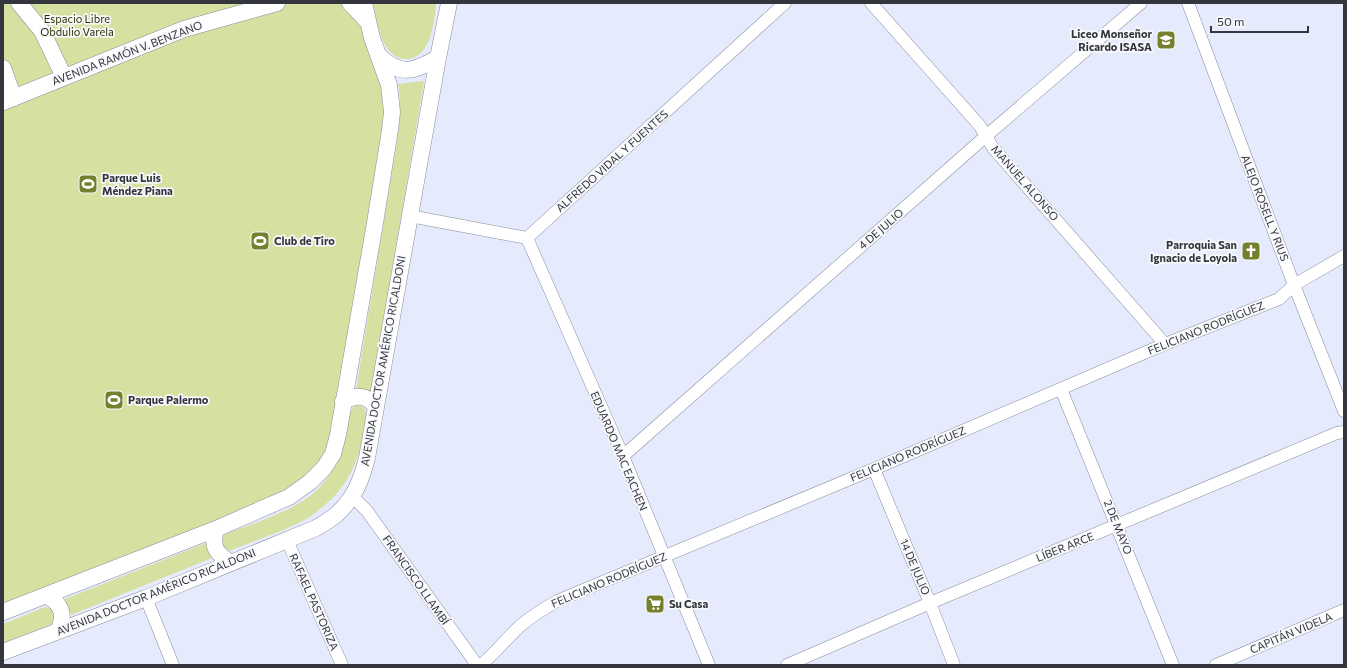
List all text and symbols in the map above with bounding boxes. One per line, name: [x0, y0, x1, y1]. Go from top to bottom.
scale bar: [1211, 8, 1308, 34]
park label: Espacio Libre Obdulio Varela: [40, 12, 114, 38]
text: 50 m: [1217, 14, 1245, 28]
street label: AVENIDA RAMÓN V. BENZANO: [49, 17, 204, 87]
place label: Liceo Monseñor Ricardo ISASA: [1071, 27, 1152, 53]
school or university icon: Liceo Monseñor Ricardo ISASA: [1155, 29, 1177, 51]
street label: ALFREDO VIDAL Y FUENTES: [553, 107, 670, 214]
street label: MANUEL ALONSO: [989, 142, 1062, 223]
street label: ALEJO ROSELL Y RIUS: [1238, 153, 1292, 263]
place label: Parque Luis Méndez Piana: [102, 171, 173, 197]
sports icon: Parque Luis Méndez Piana: [77, 173, 99, 195]
street label: 4 DE JULIO: [856, 206, 906, 252]
sports icon: Club de Tiro: [249, 230, 271, 252]
place label: Club de Tiro: [274, 234, 335, 247]
place label: Parroquia San Ignacio de Loyola: [1150, 238, 1237, 264]
church icon: Parroquia San Ignacio de Loyola: [1240, 240, 1262, 262]
street label: AVENIDA DOCTOR AMÉRICO RICALDONI: [357, 254, 407, 467]
street label: FELICIANO RODRÍGUEZ: [1145, 297, 1266, 357]
sports icon: Parque Palermo: [103, 389, 125, 411]
street label: EDUARDO MAC EACHEN: [588, 389, 651, 512]
place label: Parque Palermo: [128, 393, 209, 406]
street label: FELICIANO RODRÍGUEZ: [848, 422, 968, 484]
street label: 2 DE MAYO: [1102, 498, 1135, 556]
street label: LÍBER ARCE: [1034, 528, 1096, 564]
street label: FRANCISCO LLAMBÍ: [381, 532, 454, 628]
street label: 14 DE JULIO: [897, 537, 933, 597]
street label: AVENIDA DOCTOR AMÉRICO RICALDONI: [54, 545, 257, 638]
street label: FELICIANO RODRÍGUEZ: [549, 548, 669, 610]
street label: RAFAEL PASTORIZA: [287, 551, 342, 653]
supermarket icon: Su Casa: [644, 593, 666, 615]
place label: Su Casa: [669, 597, 708, 610]
street label: CAPITÁN VIDELA: [1247, 608, 1334, 656]

